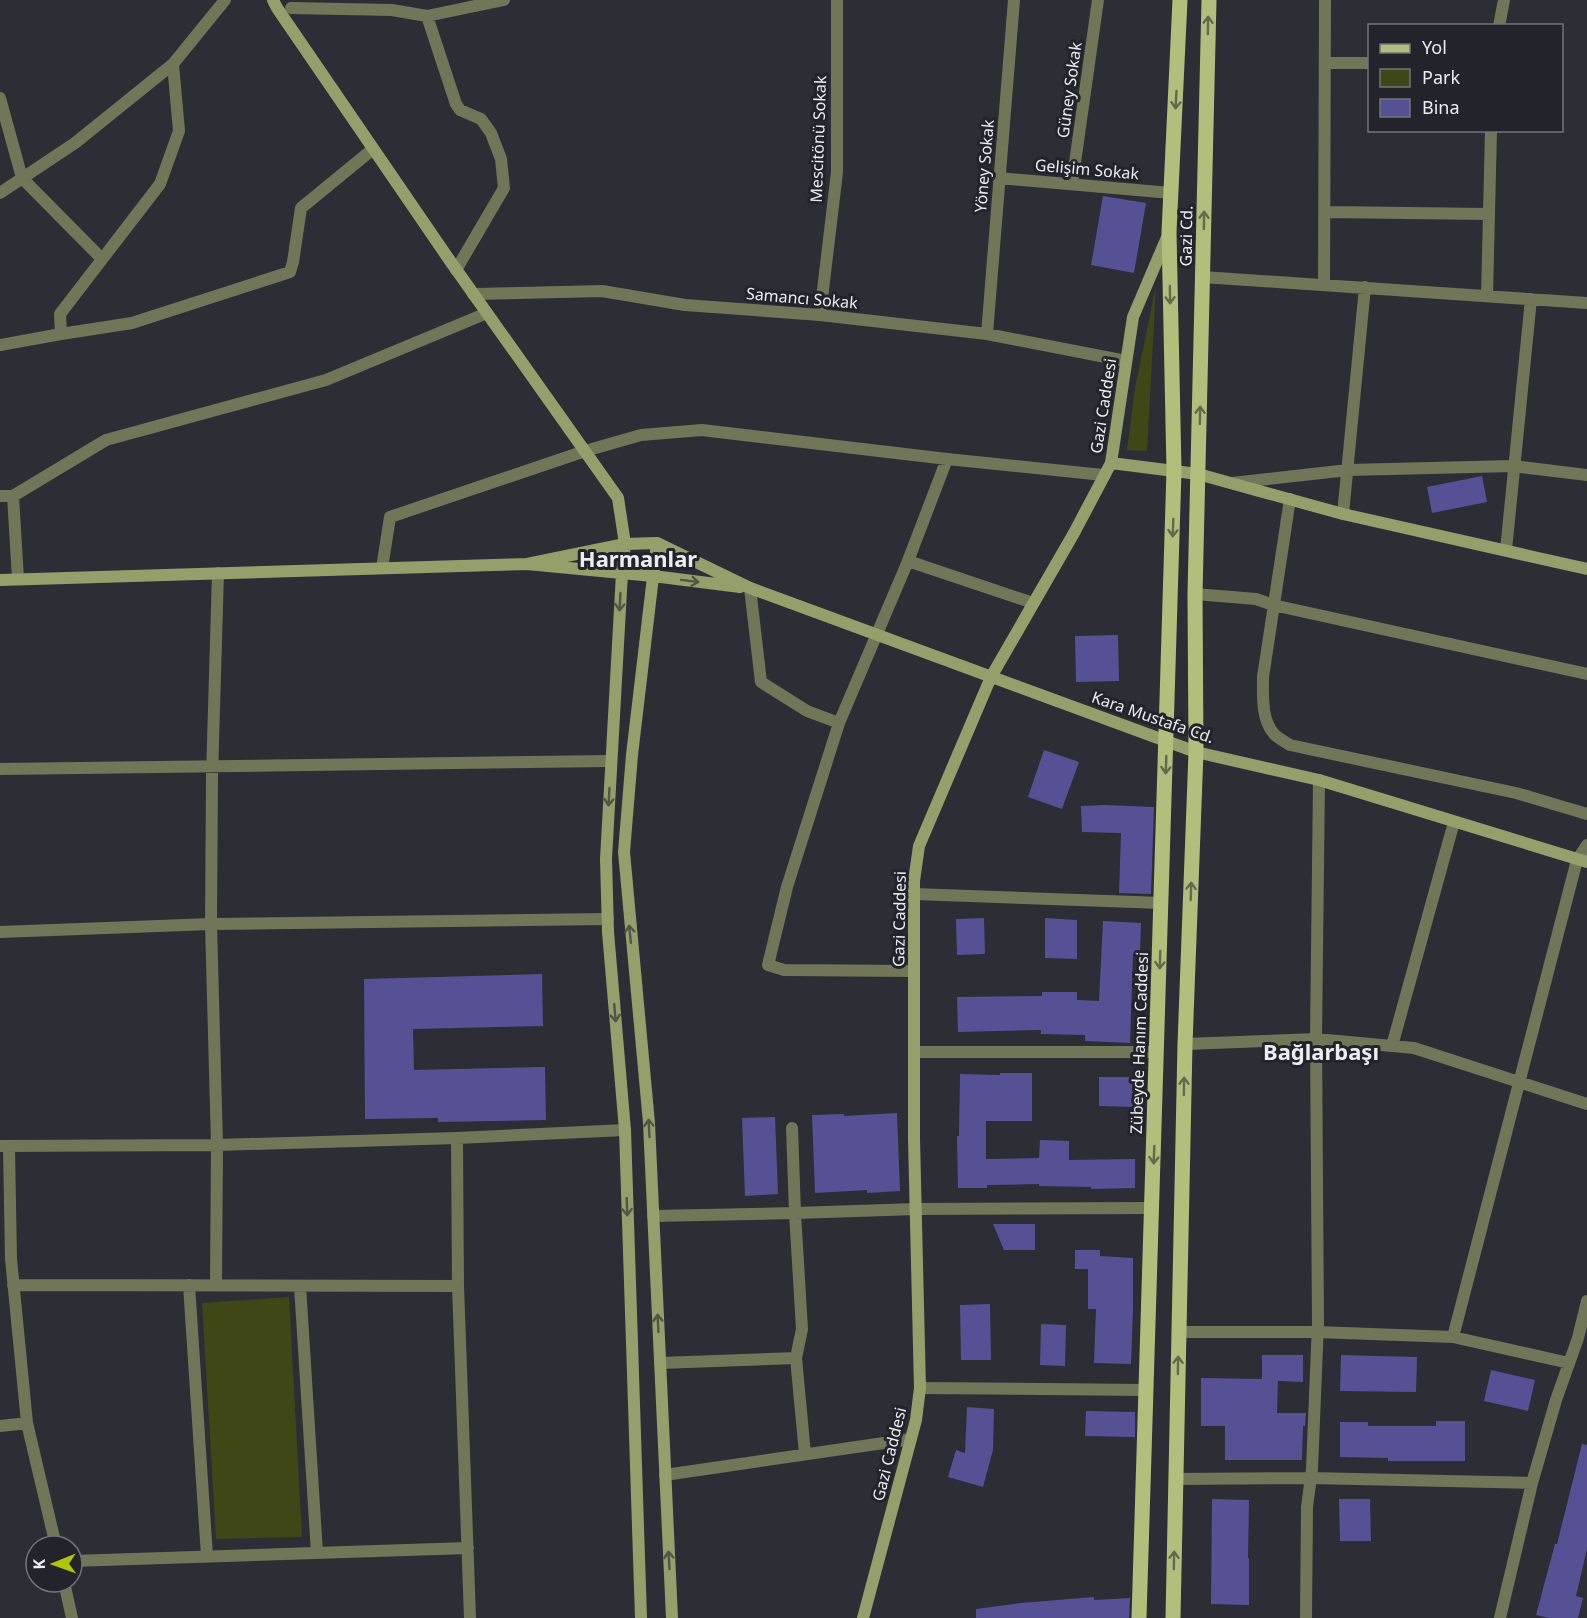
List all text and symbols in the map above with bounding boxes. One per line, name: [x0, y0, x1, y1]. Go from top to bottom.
one-way arrow: [1202, 16, 1214, 36]
legend: [1368, 24, 1563, 132]
text: Yol: [1422, 35, 1447, 59]
street label: Güney Sokak: [1051, 40, 1087, 140]
text: Park: [1422, 65, 1460, 89]
street label: Mescitönü Sokak: [805, 75, 831, 203]
one-way arrow: [1170, 90, 1181, 110]
text: Bina: [1422, 95, 1460, 119]
street label: Yöney Sokak: [969, 118, 999, 213]
street label: Gelişim Sokak: [1034, 153, 1140, 185]
street label: Gazi Cd.: [1174, 205, 1198, 267]
one-way arrow: [1198, 211, 1210, 231]
street label: Samancı Sokak: [745, 282, 859, 314]
one-way arrow: [1165, 285, 1176, 305]
street label: Gazi Caddesi: [1085, 357, 1121, 455]
one-way arrow: [1194, 406, 1205, 426]
one-way arrow: [1167, 518, 1178, 538]
district label: Harmanlar: [579, 543, 697, 573]
one-way arrow: [679, 575, 699, 586]
one-way arrow: [614, 592, 625, 612]
street label: Kara Mustafa Cd.: [1089, 686, 1217, 748]
one-way arrow: [1161, 755, 1172, 775]
one-way arrow: [603, 787, 614, 806]
street label: Gazi Caddesi: [887, 871, 911, 967]
one-way arrow: [1185, 881, 1196, 901]
one-way arrow: [625, 924, 636, 944]
one-way arrow: [1154, 950, 1166, 970]
street label: Zübeyde Hanım Caddesi: [1125, 952, 1153, 1134]
one-way arrow: [610, 1002, 621, 1022]
district label: Bağlarbaşı: [1263, 1036, 1379, 1066]
one-way arrow: [1178, 1076, 1190, 1096]
one-way arrow: [644, 1119, 655, 1138]
one-way arrow: [1148, 1144, 1160, 1164]
one-way arrow: [622, 1197, 633, 1217]
one-way arrow: [653, 1313, 664, 1333]
one-way arrow: [1172, 1355, 1184, 1375]
street label: Gazi Caddesi: [867, 1405, 911, 1503]
north arrow: [24, 1534, 84, 1594]
one-way arrow: [664, 1550, 675, 1570]
one-way arrow: [1168, 1550, 1180, 1570]
text: K: [28, 1558, 50, 1570]

